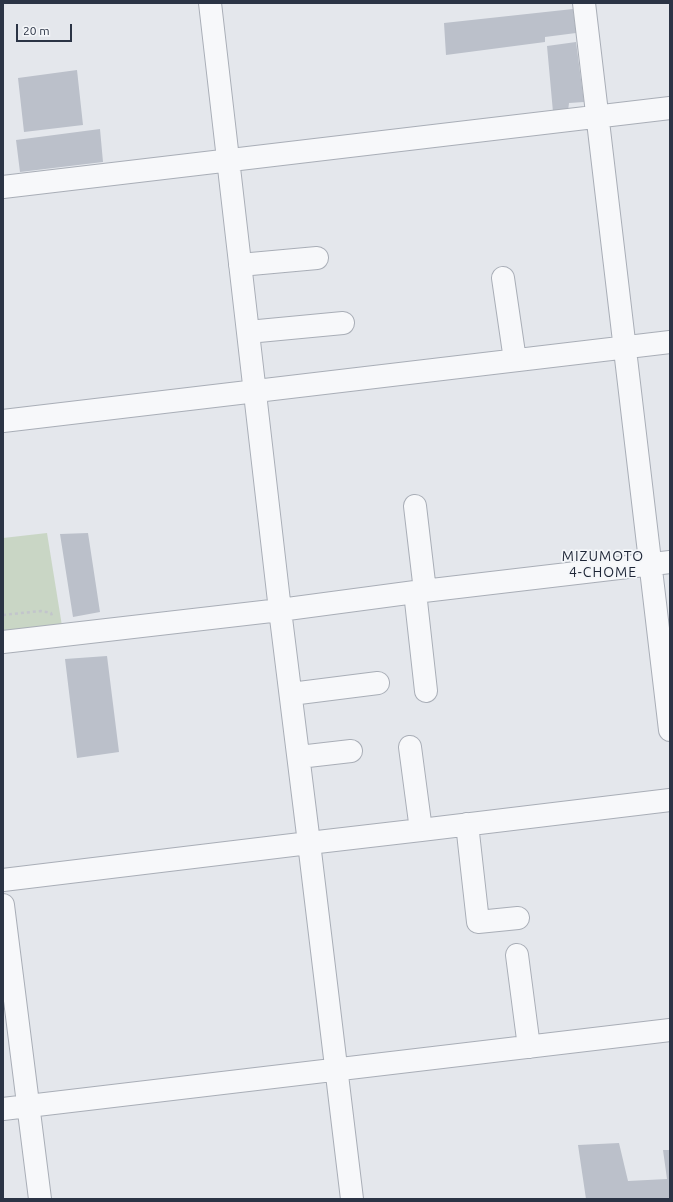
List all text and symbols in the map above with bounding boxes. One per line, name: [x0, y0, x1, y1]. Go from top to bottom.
scale bar: [18, 16, 74, 42]
text: 20 m: [23, 24, 50, 37]
district label: MIZUMOTO 4-CHOME: [562, 548, 644, 580]

